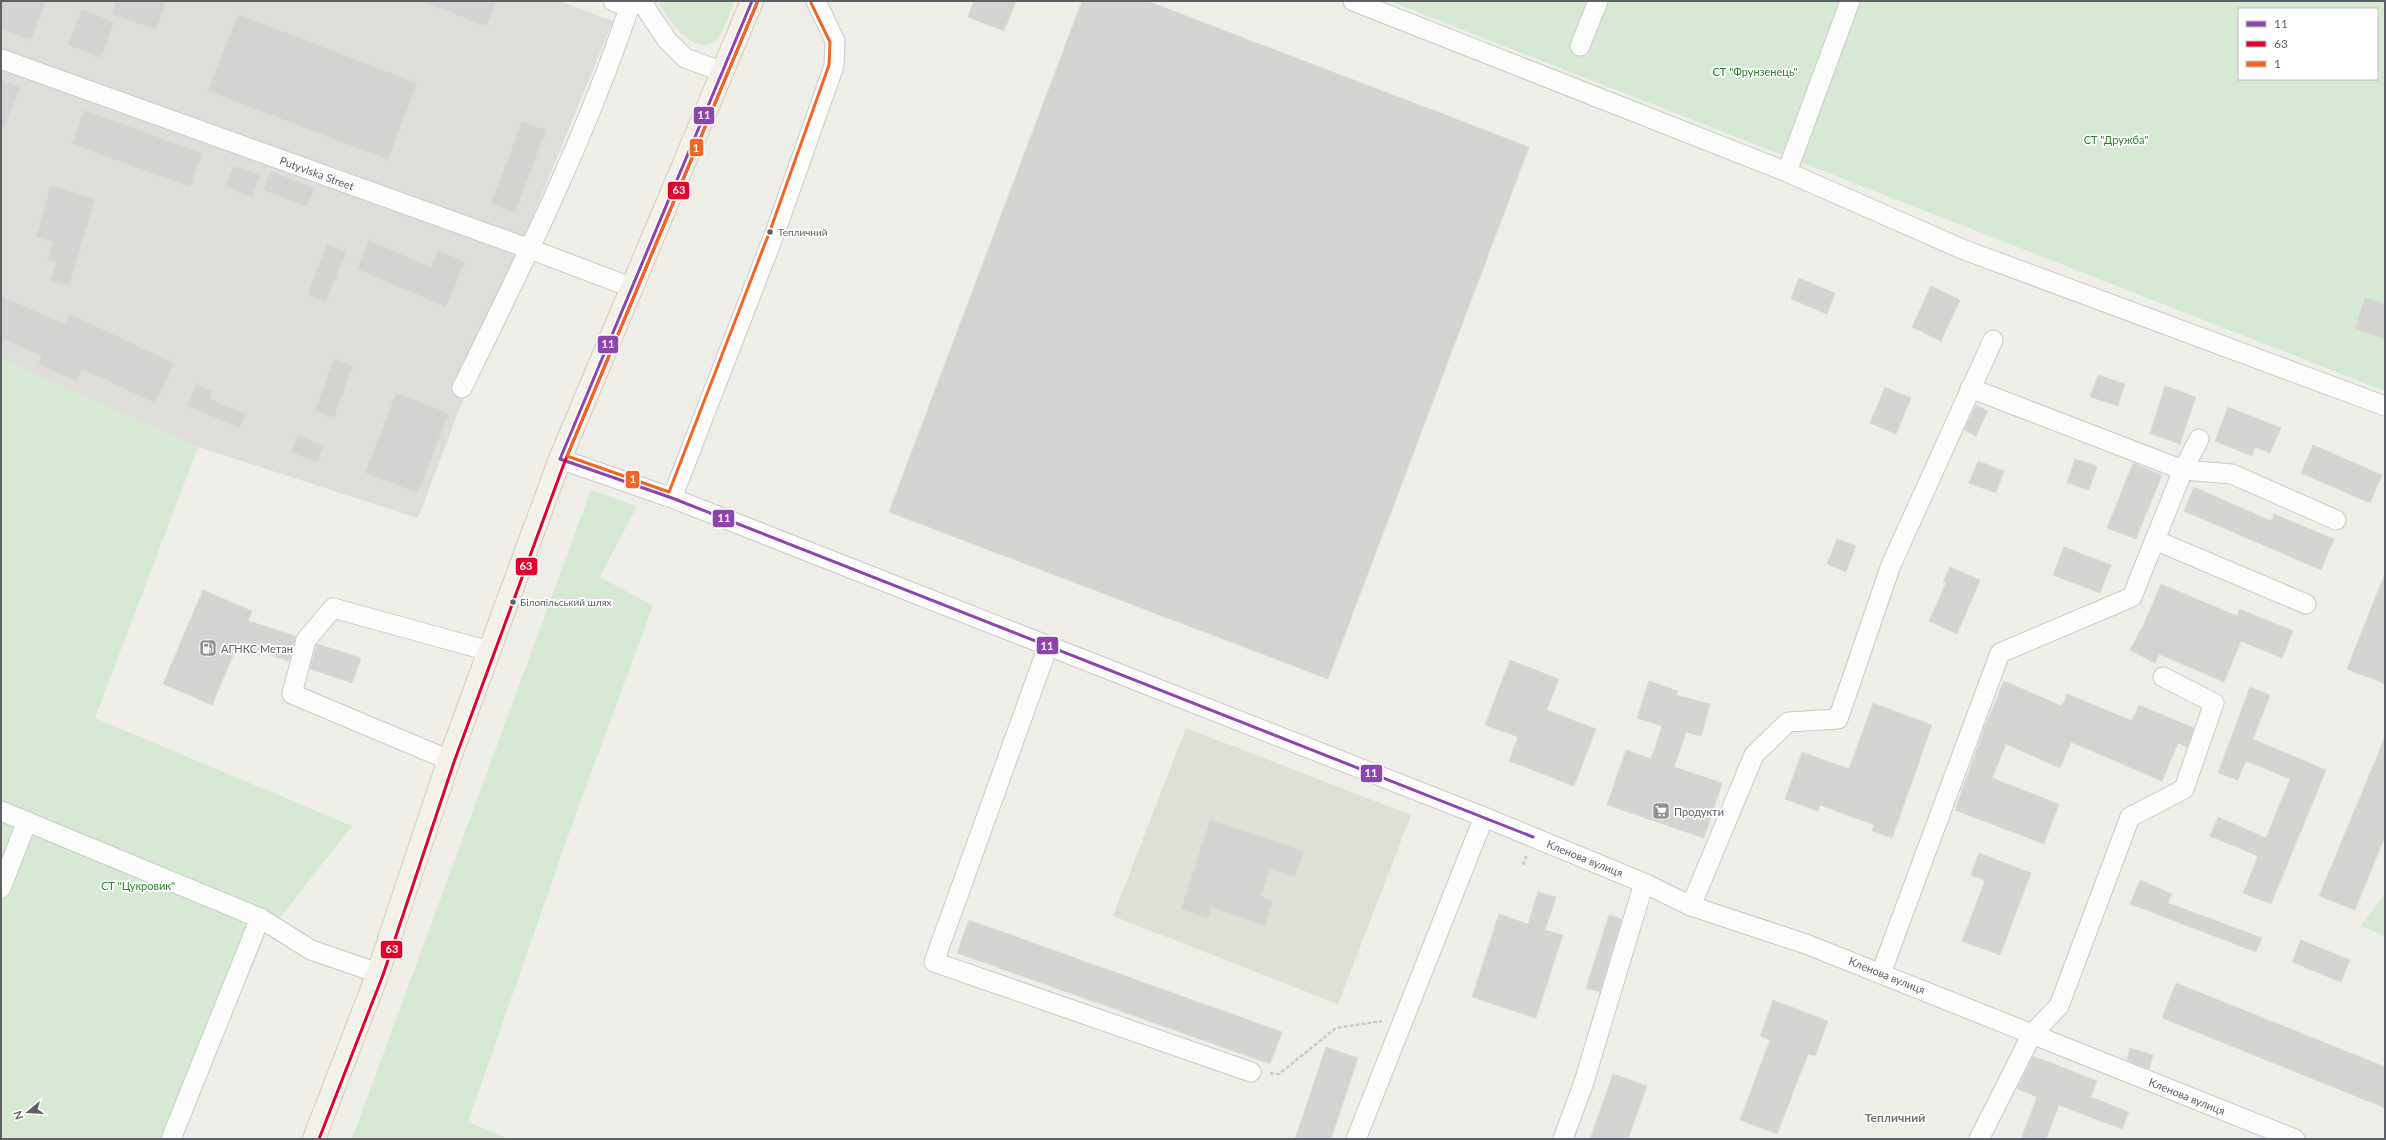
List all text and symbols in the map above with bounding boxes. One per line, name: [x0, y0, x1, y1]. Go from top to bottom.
legend: [2238, 8, 2378, 80]
text: 11: [2274, 16, 2288, 31]
text: 63: [2274, 36, 2288, 51]
text: 1: [2274, 56, 2281, 71]
park label: СТ "Фрунзенець": [1712, 65, 1798, 78]
line badge: 11: [693, 106, 715, 125]
text: 11: [698, 108, 710, 121]
park label: СТ "Дружба": [2084, 133, 2148, 146]
line badge: 1: [689, 138, 704, 157]
text: 1: [693, 141, 699, 154]
street label: Putyvlska Street: [278, 154, 356, 192]
line badge: 63: [667, 181, 690, 200]
text: 63: [673, 183, 685, 196]
place label: Тепличний: [778, 226, 828, 238]
marker: Тепличний: [765, 227, 775, 237]
line badge: 11: [597, 335, 619, 354]
text: 11: [602, 337, 614, 350]
line badge: 1: [625, 470, 640, 489]
text: 1: [630, 472, 636, 485]
line badge: 11: [712, 509, 735, 528]
text: 11: [718, 511, 730, 524]
line badge: 63: [515, 557, 538, 576]
text: 63: [520, 559, 532, 572]
place label: Білопільський шлях: [520, 596, 612, 608]
marker: Білопільський шлях: [508, 597, 518, 607]
line badge: 11: [1036, 636, 1059, 655]
fuel station icon: АГНКС Метан: [198, 638, 218, 658]
text: 11: [1041, 639, 1053, 652]
place label: АГНКС Метан: [221, 642, 293, 655]
line badge: 11: [1360, 764, 1383, 783]
text: 11: [1365, 766, 1377, 779]
supermarket icon: Продукти: [1651, 801, 1671, 821]
place label: Продукти: [1674, 805, 1724, 818]
street label: Кленова вулиця: [1545, 837, 1625, 879]
park label: СТ "Цукровик": [101, 879, 175, 892]
line badge: 63: [380, 940, 403, 959]
text: 63: [386, 942, 398, 955]
street label: Кленова вулиця: [1847, 954, 1927, 996]
street label: Кленова вулиця: [2147, 1075, 2227, 1117]
north arrow: [8, 1092, 48, 1132]
text: N: [11, 1109, 26, 1121]
district label: Тепличний: [1865, 1110, 1925, 1125]

